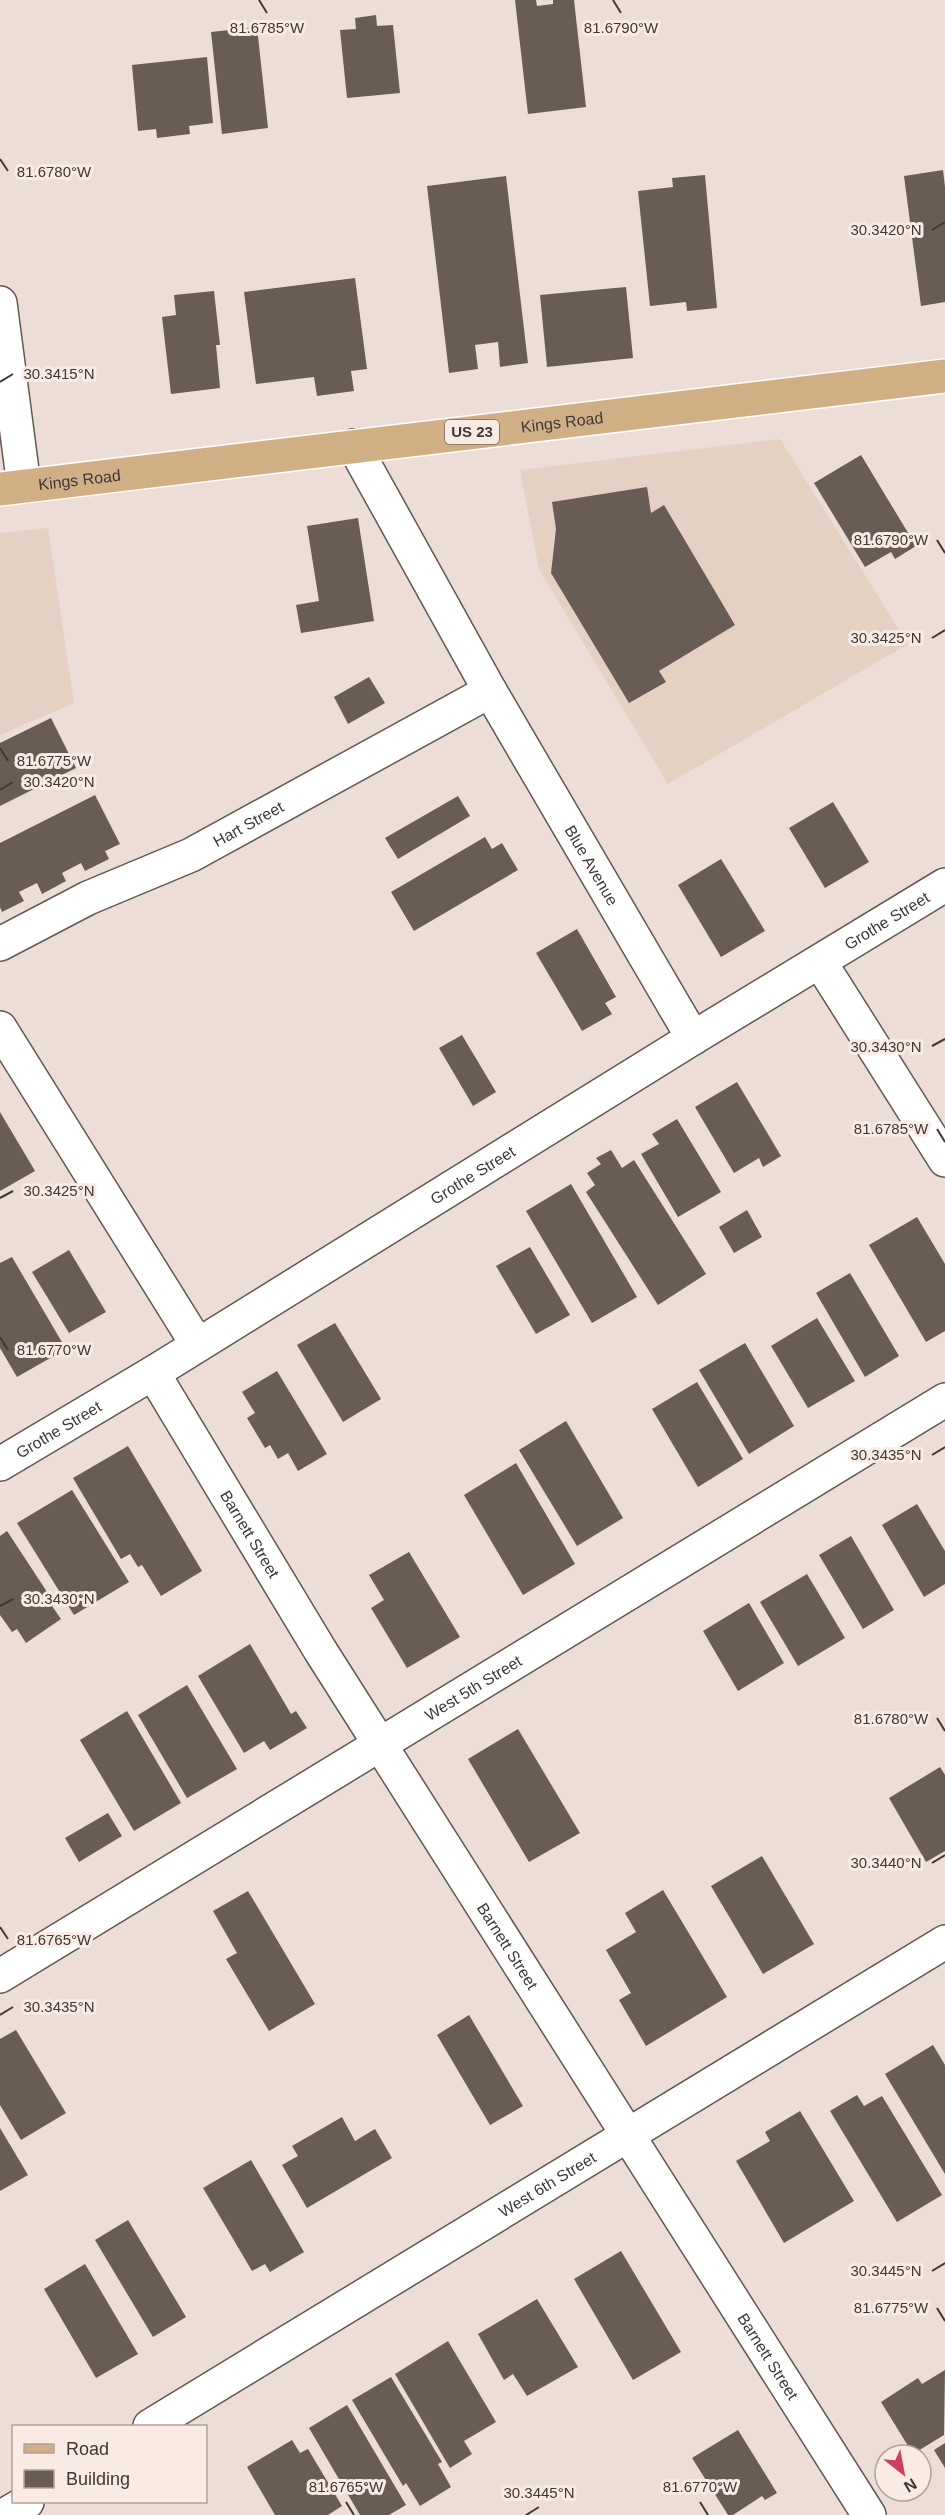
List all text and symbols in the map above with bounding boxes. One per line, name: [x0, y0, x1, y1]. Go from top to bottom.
text: 81.6785°W: [230, 19, 305, 36]
text: 81.6790°W: [584, 19, 659, 36]
text: 81.6780°W: [17, 163, 92, 180]
text: 30.3420°N: [850, 221, 922, 238]
text: 30.3415°N: [23, 365, 95, 382]
street label: Kings Road: [520, 409, 604, 436]
road number: US 23: [445, 420, 499, 444]
street label: Kings Road: [37, 467, 122, 493]
text: 81.6790°W: [854, 531, 929, 548]
text: 30.3425°N: [850, 629, 922, 646]
text: 81.6775°W: [17, 752, 92, 769]
text: 30.3420°N: [23, 773, 95, 790]
street label: Hart Street: [210, 798, 287, 850]
street label: Blue Avenue: [561, 822, 621, 908]
street label: Grothe Street: [841, 888, 933, 953]
text: 30.3430°N: [850, 1038, 922, 1055]
text: 81.6785°W: [854, 1120, 929, 1137]
street label: Grothe Street: [427, 1142, 519, 1208]
text: 30.3425°N: [23, 1182, 95, 1199]
text: 81.6770°W: [17, 1341, 92, 1358]
street label: Grothe Street: [13, 1398, 105, 1462]
text: 30.3435°N: [850, 1446, 922, 1463]
street label: Barnett Street: [217, 1488, 283, 1581]
text: 30.3430°N: [23, 1590, 95, 1607]
street label: West 5th Street: [422, 1652, 525, 1724]
text: 81.6780°W: [854, 1710, 929, 1727]
text: 30.3440°N: [850, 1854, 922, 1871]
street label: Barnett Street: [474, 1900, 541, 1993]
text: 81.6765°W: [17, 1931, 92, 1948]
text: 30.3435°N: [23, 1998, 95, 2015]
street label: West 6th Street: [496, 2148, 599, 2220]
text: 30.3445°N: [850, 2262, 922, 2279]
text: 81.6775°W: [854, 2299, 929, 2316]
street label: Barnett Street: [734, 2310, 802, 2403]
legend: [12, 2425, 207, 2503]
text: Road: [66, 2439, 109, 2459]
north arrow: [873, 2443, 933, 2503]
text: Building: [66, 2469, 130, 2489]
text: N: [901, 2475, 920, 2496]
text: 81.6765°W: [309, 2478, 384, 2495]
text: 81.6770°W: [663, 2478, 738, 2495]
text: 30.3445°N: [503, 2484, 575, 2501]

